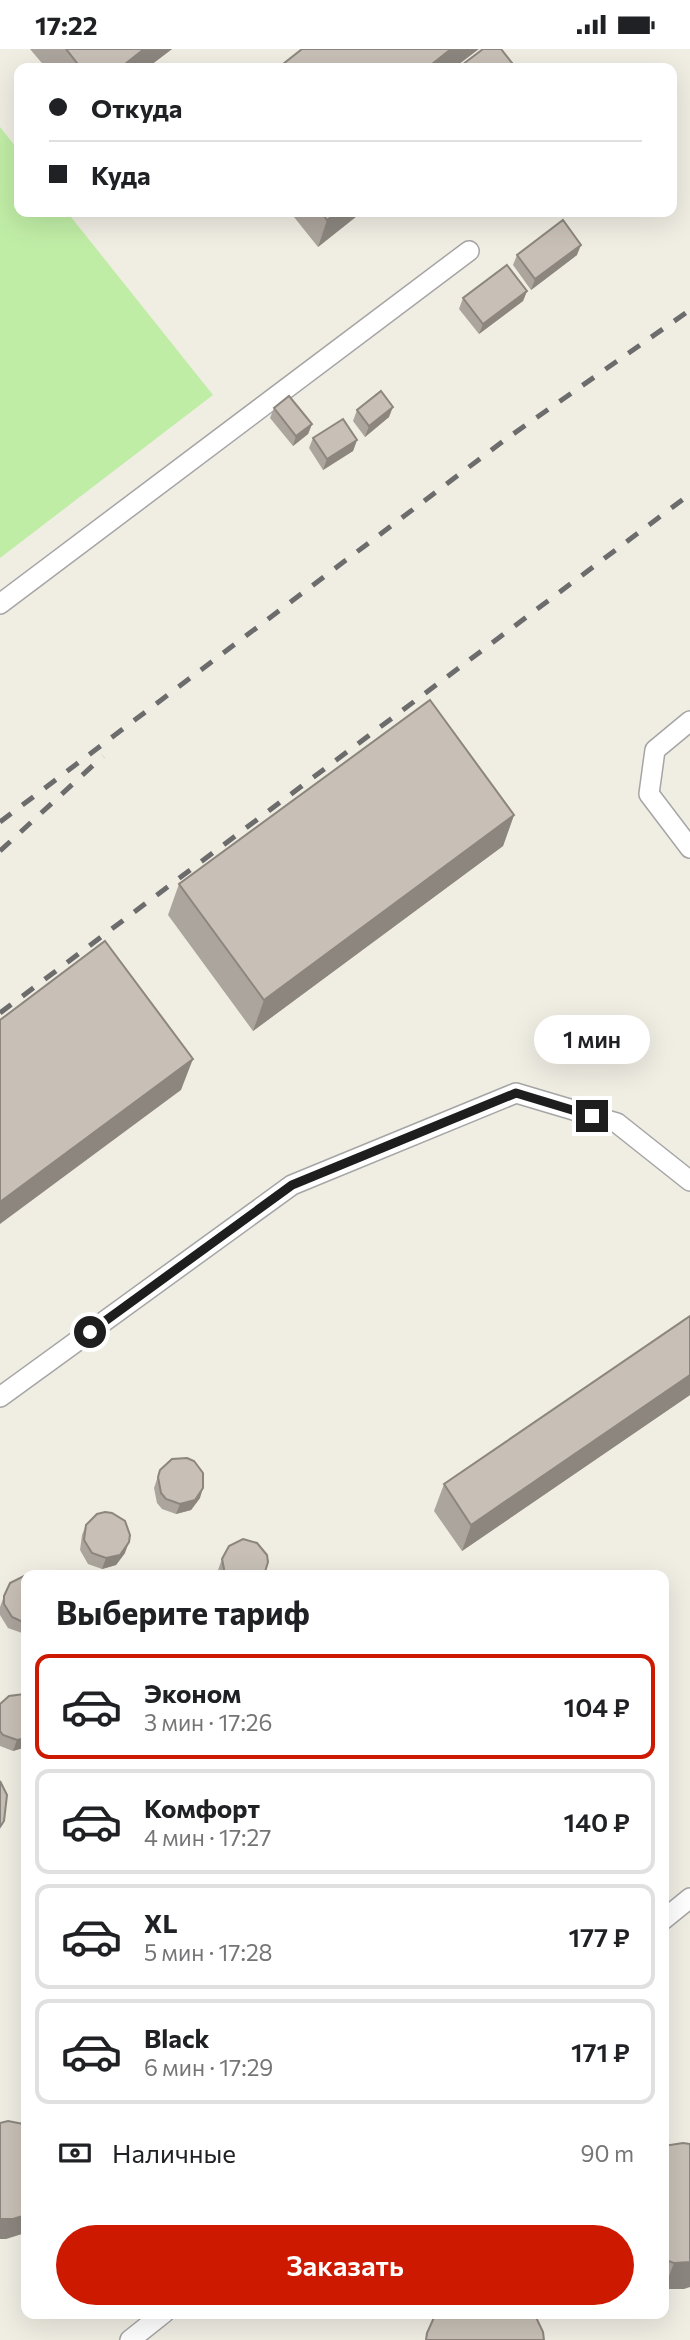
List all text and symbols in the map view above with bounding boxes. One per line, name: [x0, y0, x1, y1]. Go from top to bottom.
text: 17:22: [35, 9, 98, 40]
text: Откуда: [91, 92, 182, 123]
text: Куда: [91, 159, 151, 190]
callout: 1 мин: [534, 1014, 650, 1063]
text: 1 мин: [563, 1025, 621, 1053]
route end: [576, 1100, 608, 1132]
route start: [74, 1316, 106, 1348]
text: Выберите тариф: [56, 1592, 310, 1632]
icon: car: [60, 1675, 123, 1738]
text: Эконом: [144, 1677, 241, 1708]
text: 104 ₽: [564, 1691, 630, 1722]
text: 3 мин · 17:26: [144, 1708, 272, 1736]
icon: car: [60, 1790, 123, 1853]
text: Комфорт: [144, 1792, 260, 1823]
text: 140 ₽: [564, 1806, 630, 1837]
text: 4 мин · 17:27: [144, 1823, 271, 1851]
icon: car: [60, 1905, 123, 1968]
text: XL: [144, 1907, 178, 1938]
text: 177 ₽: [568, 1921, 630, 1952]
text: 5 мин · 17:28: [144, 1938, 273, 1966]
icon: car: [60, 2020, 123, 2083]
text: Black: [144, 2022, 210, 2053]
text: 171 ₽: [571, 2036, 630, 2067]
text: 6 мин · 17:29: [144, 2053, 273, 2081]
icon: cash: [56, 2134, 94, 2172]
text: Наличные: [112, 2137, 236, 2168]
text: 90 m: [581, 2139, 634, 2167]
button: Заказать: [56, 2225, 634, 2305]

